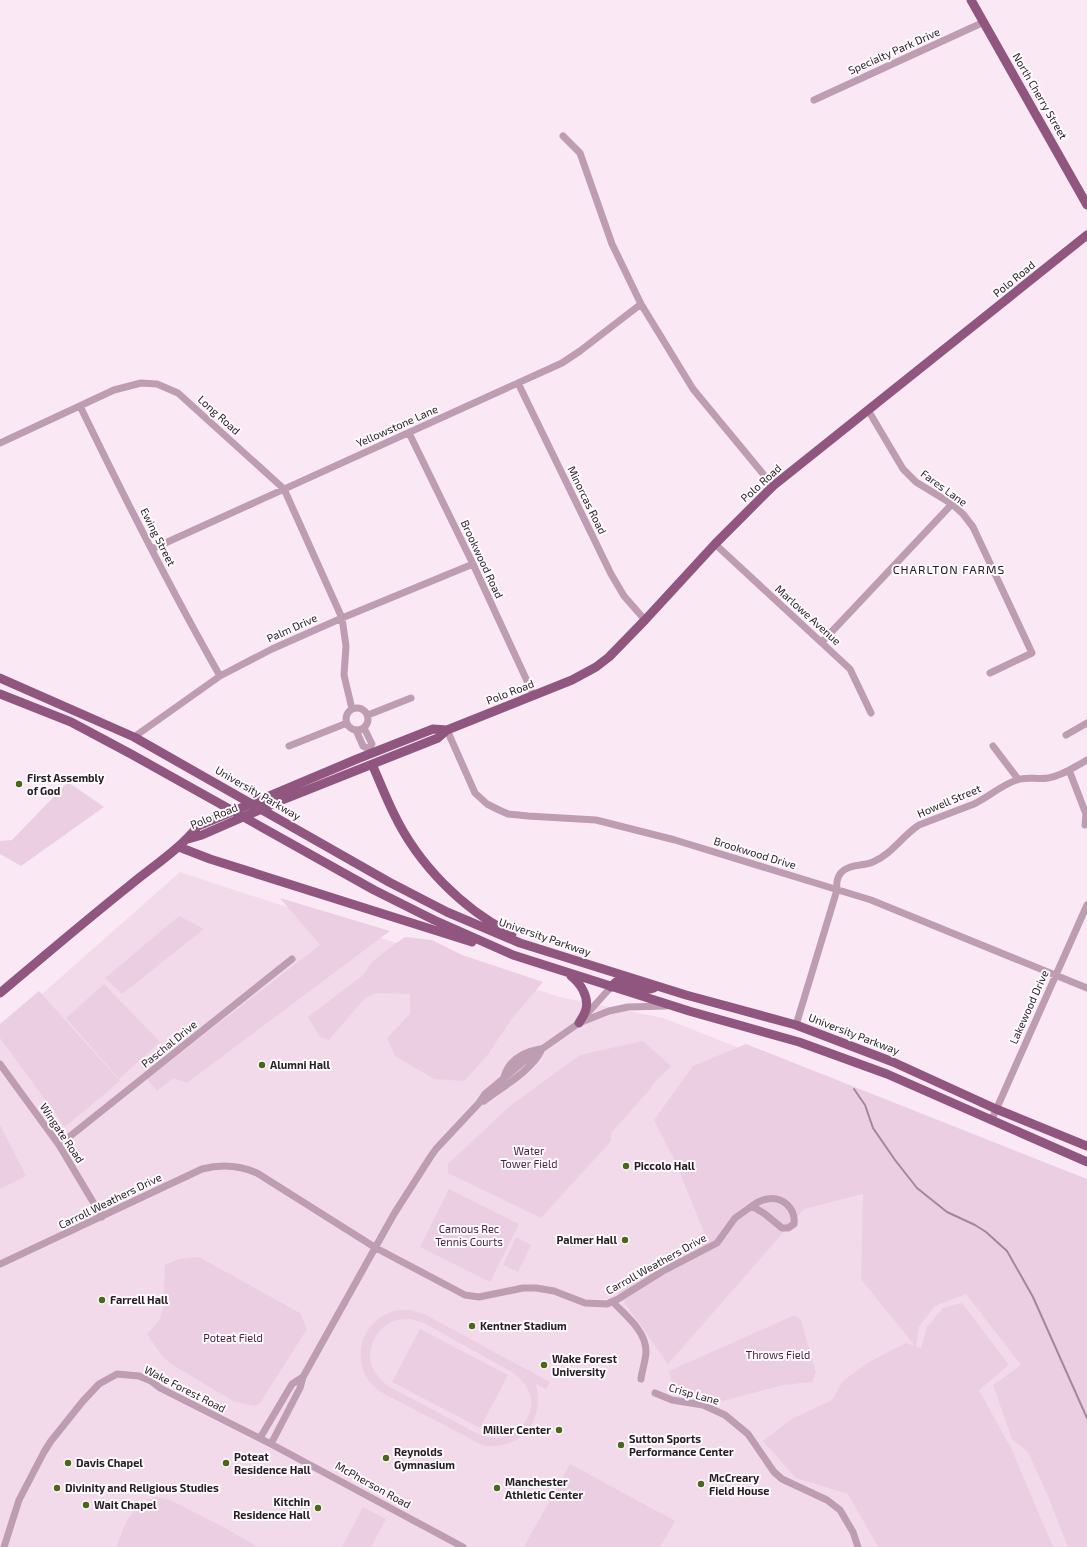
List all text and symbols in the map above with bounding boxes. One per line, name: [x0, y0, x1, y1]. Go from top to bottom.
street label: Specialty Park Drive: [846, 24, 942, 77]
street label: North Cherry Street: [1010, 50, 1070, 141]
street label: Polo Road: [990, 258, 1037, 299]
street label: Long Road: [196, 392, 243, 437]
street label: Yellowstone Lane: [354, 402, 440, 449]
street label: Polo Road: [738, 461, 784, 504]
street label: Minorcas Road: [565, 464, 610, 536]
street label: Fares Lane: [919, 466, 970, 509]
street label: Ewing Street: [138, 506, 179, 568]
street label: Brookwood Road: [459, 518, 506, 600]
district label: CHARLTON FARMS: [893, 562, 1005, 576]
street label: Marlowe Avenue: [773, 582, 844, 647]
street label: Palm Drive: [265, 611, 319, 644]
street label: Polo Road: [484, 677, 535, 707]
street label: University Parkway: [213, 763, 303, 822]
place label: First Assembly of God: [27, 771, 105, 797]
marker: First Assembly of God: [14, 779, 24, 789]
street label: Howell Street: [915, 781, 983, 820]
street label: Polo Road: [188, 800, 239, 831]
street label: Brookwood Drive: [712, 834, 798, 871]
street label: University Parkway: [497, 915, 593, 958]
street label: Lakewood Drive: [1006, 968, 1051, 1046]
street label: University Parkway: [807, 1010, 902, 1057]
street label: Paschal Drive: [138, 1017, 199, 1070]
place label: Alumni Hall: [270, 1058, 331, 1071]
marker: Alumni Hall: [257, 1060, 267, 1070]
street label: Wingate Road: [38, 1100, 87, 1165]
park label: Water Tower Field: [500, 1144, 558, 1170]
place label: Piccolo Hall: [634, 1159, 695, 1172]
marker: Piccolo Hall: [621, 1161, 631, 1171]
street label: Carroll Weathers Drive: [56, 1170, 164, 1231]
park label: Camous Rec Tennis Courts: [435, 1222, 503, 1248]
street label: Carroll Weathers Drive: [603, 1230, 708, 1297]
place label: Palmer Hall: [557, 1233, 617, 1246]
marker: Palmer Hall: [620, 1235, 630, 1245]
place label: Farrell Hall: [110, 1293, 169, 1306]
marker: Farrell Hall: [97, 1295, 107, 1305]
place label: Kentner Stadium: [480, 1319, 567, 1332]
marker: Kentner Stadium: [467, 1321, 477, 1331]
park label: Poteat Field: [203, 1331, 263, 1344]
park label: Throws Field: [746, 1348, 810, 1361]
place label: Wake Forest University: [552, 1352, 617, 1379]
marker: Wake Forest University: [539, 1360, 549, 1370]
street label: Wake Forest Road: [142, 1362, 228, 1415]
street label: Crisp Lane: [667, 1380, 721, 1407]
place label: Miller Center: [483, 1423, 551, 1436]
marker: Miller Center: [554, 1425, 564, 1435]
place label: Sutton Sports Performance Center: [629, 1432, 734, 1458]
marker: Sutton Sports Performance Center: [616, 1440, 626, 1450]
place label: Reynolds Gymnasium: [394, 1445, 455, 1472]
place label: Poteat Residence Hall: [234, 1450, 311, 1476]
marker: Reynolds Gymnasium: [381, 1453, 391, 1463]
place label: Davis Chapel: [76, 1456, 143, 1469]
marker: Davis Chapel: [63, 1458, 73, 1468]
marker: Poteat Residence Hall: [221, 1458, 231, 1468]
street label: McPherson Road: [333, 1458, 413, 1511]
place label: McCreary Field House: [709, 1471, 770, 1497]
place label: Manchester Athletic Center: [505, 1475, 583, 1501]
marker: McCreary Field House: [696, 1479, 706, 1489]
place label: Divinity and Religious Studies: [65, 1481, 219, 1495]
marker: Divinity and Religious Studies: [52, 1483, 62, 1493]
marker: Manchester Athletic Center: [492, 1483, 502, 1493]
place label: Kitchin Residence Hall: [233, 1495, 310, 1521]
place label: Wait Chapel: [94, 1498, 157, 1511]
marker: Wait Chapel: [81, 1500, 91, 1510]
marker: Kitchin Residence Hall: [313, 1503, 323, 1513]

